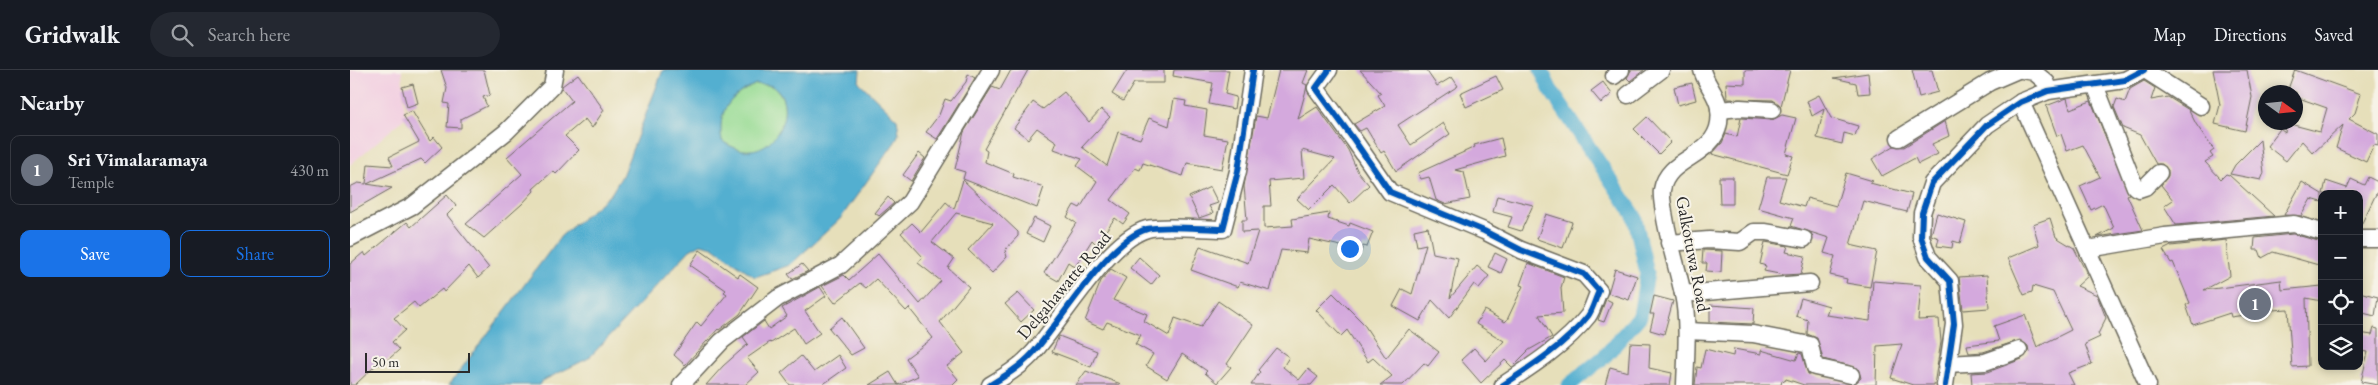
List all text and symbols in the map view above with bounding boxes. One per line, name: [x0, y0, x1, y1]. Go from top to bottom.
search box: [150, 12, 500, 57]
text: Gridwalk: [25, 19, 120, 50]
icon: search: [168, 21, 196, 49]
text: Search here: [208, 22, 290, 47]
text: Map: [2154, 23, 2186, 46]
text: Directions: [2214, 23, 2286, 46]
text: Saved: [2314, 23, 2353, 46]
north arrow: [2258, 85, 2303, 130]
text: Nearby: [20, 89, 84, 116]
text: Sri Vimalaramaya: [68, 147, 208, 172]
text: 1: [33, 160, 41, 181]
text: 430 m: [290, 160, 329, 181]
text: Temple: [68, 172, 114, 193]
map controls: [2318, 190, 2363, 370]
button: +: [2318, 190, 2363, 235]
street label: Galkotuwa Road: [1671, 194, 1716, 315]
street label: Delgahawatte Road: [1011, 225, 1116, 344]
button: Save: [20, 230, 170, 277]
button: Share: [180, 230, 330, 277]
button: −: [2318, 235, 2363, 280]
your location: [1337, 236, 1363, 262]
button: locate: [2318, 280, 2363, 325]
pin: 1: [2239, 285, 2271, 323]
button: layers: [2318, 325, 2363, 370]
scale bar: [365, 350, 470, 373]
text: 50 m: [372, 353, 399, 371]

